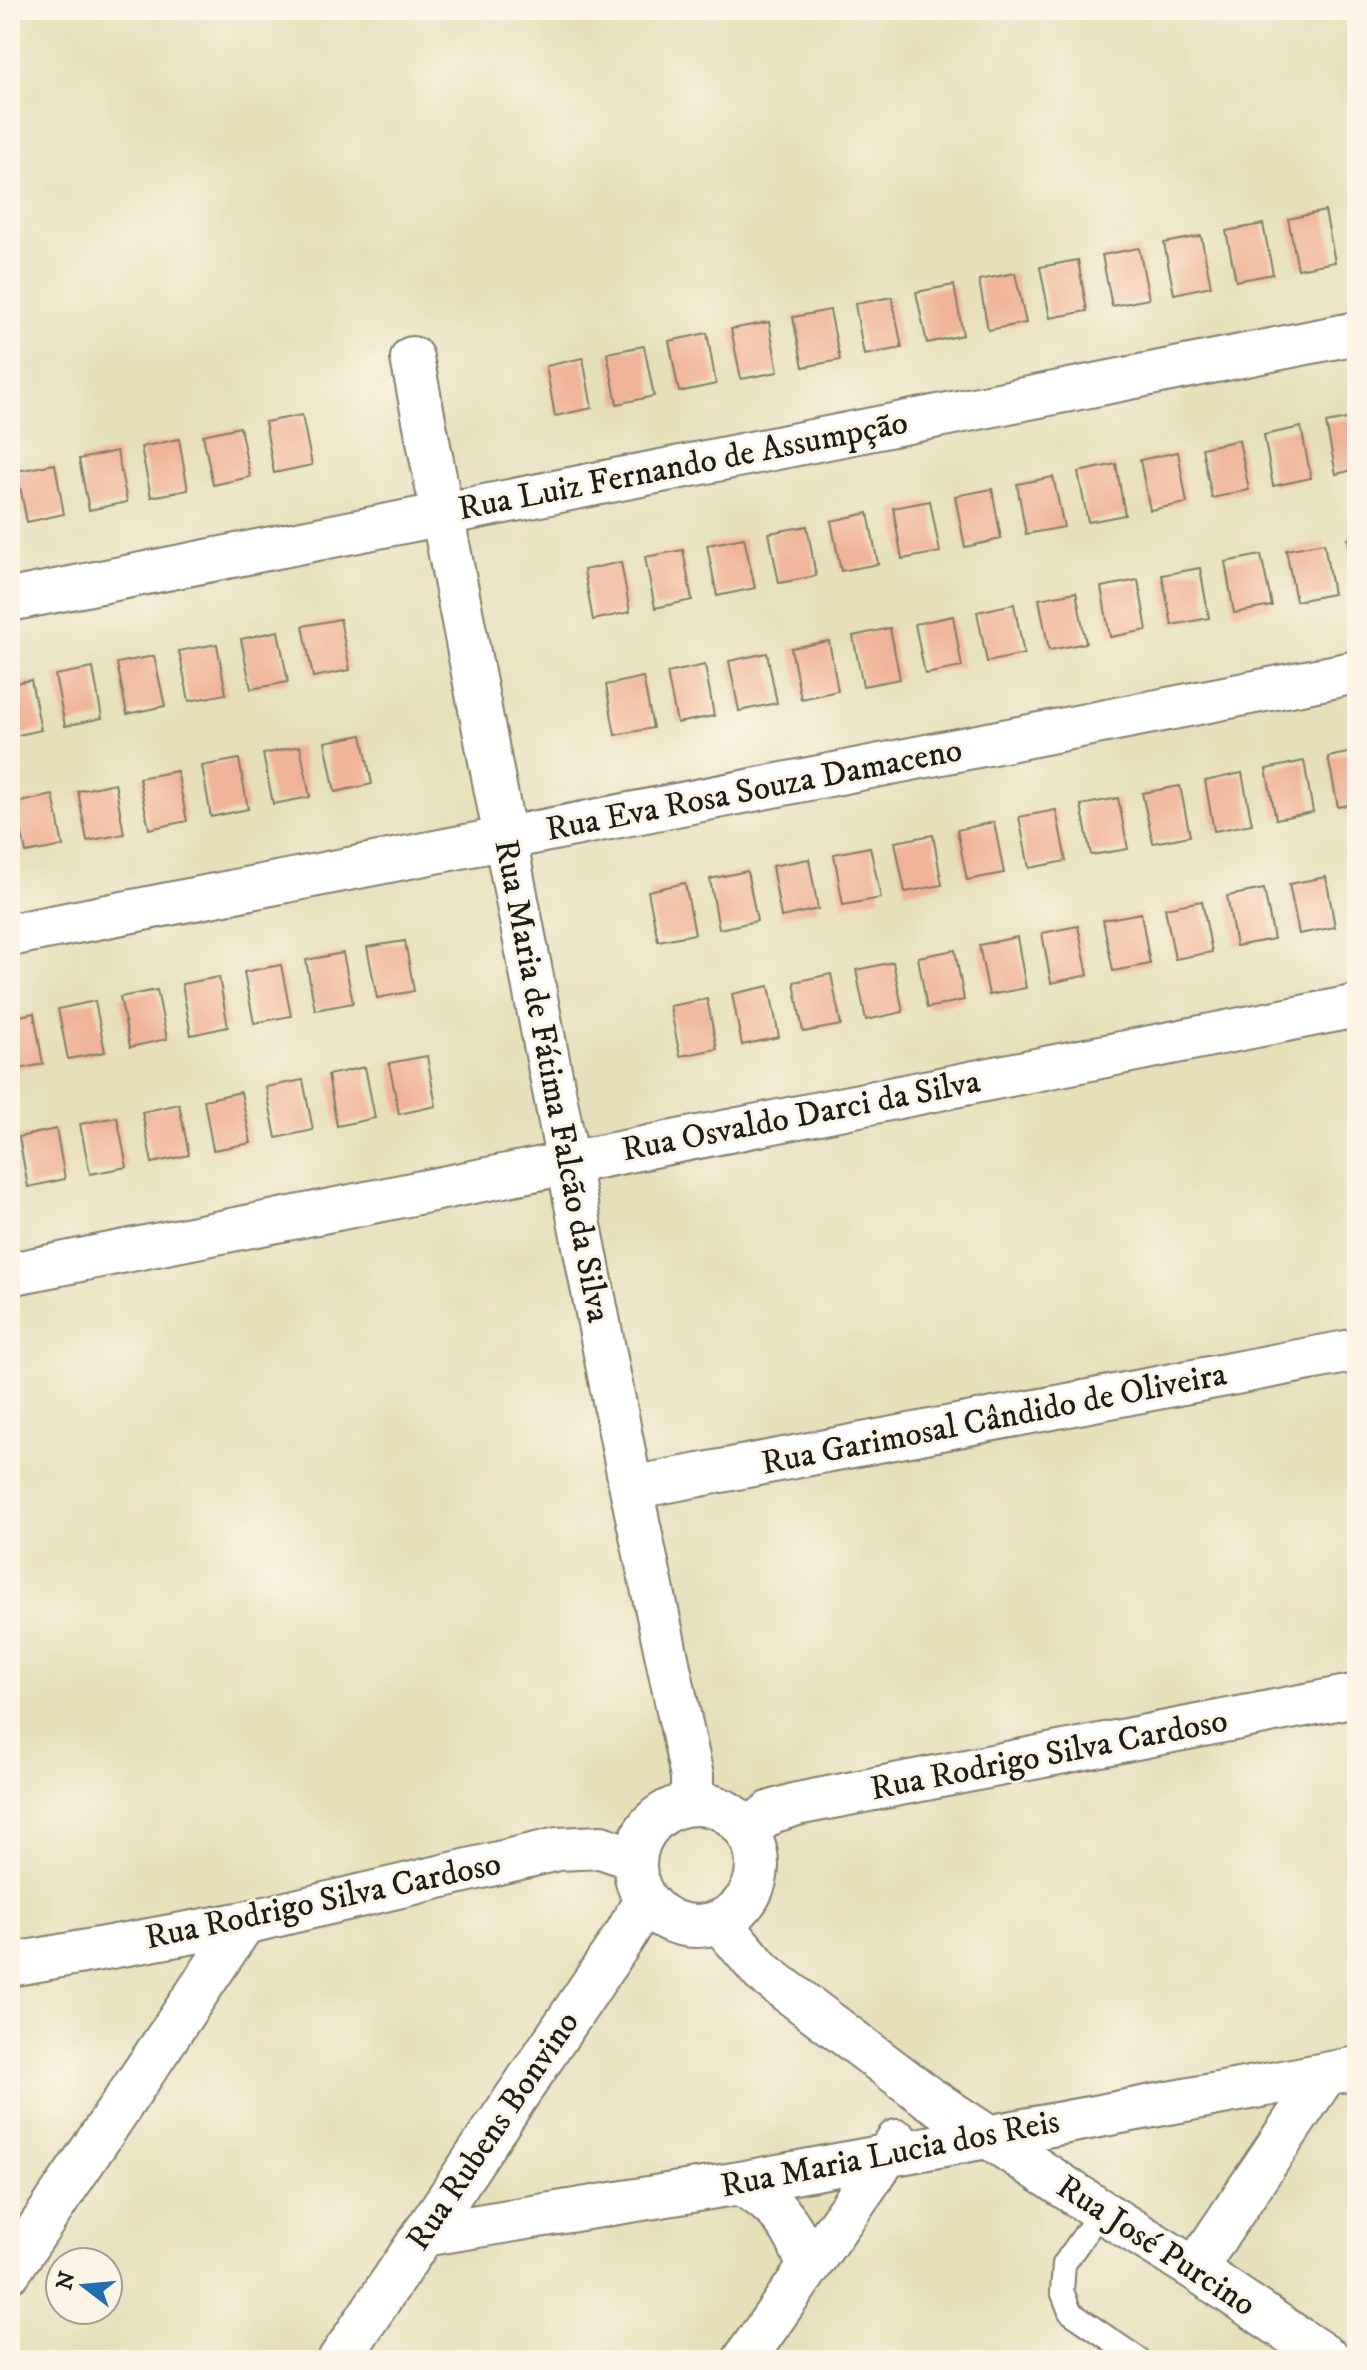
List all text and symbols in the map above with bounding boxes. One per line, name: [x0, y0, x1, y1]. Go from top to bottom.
street label: Rua Luiz Fernando de Assumpção: [455, 402, 911, 530]
street label: Rua Eva Rosa Souza Damaceno: [542, 729, 966, 851]
street label: Rua Maria de Fátima Falcão da Silva: [485, 836, 620, 1326]
street label: Rua Osvaldo Darci da Silva: [618, 1061, 984, 1171]
street label: Rua Garimosal Cândido de Oliveira: [758, 1353, 1231, 1485]
street label: Rua Rodrigo Silva Cardoso: [867, 1700, 1231, 1810]
street label: Rua Rodrigo Silva Cardoso: [141, 1843, 505, 1959]
street label: Rua Rubens Bonvino: [397, 2003, 589, 2259]
street label: Rua Maria Lucia dos Reis: [717, 2101, 1063, 2207]
street label: Rua José Purcino: [1048, 2166, 1264, 2326]
north arrow: [44, 2246, 124, 2326]
text: N: [51, 2268, 82, 2293]

